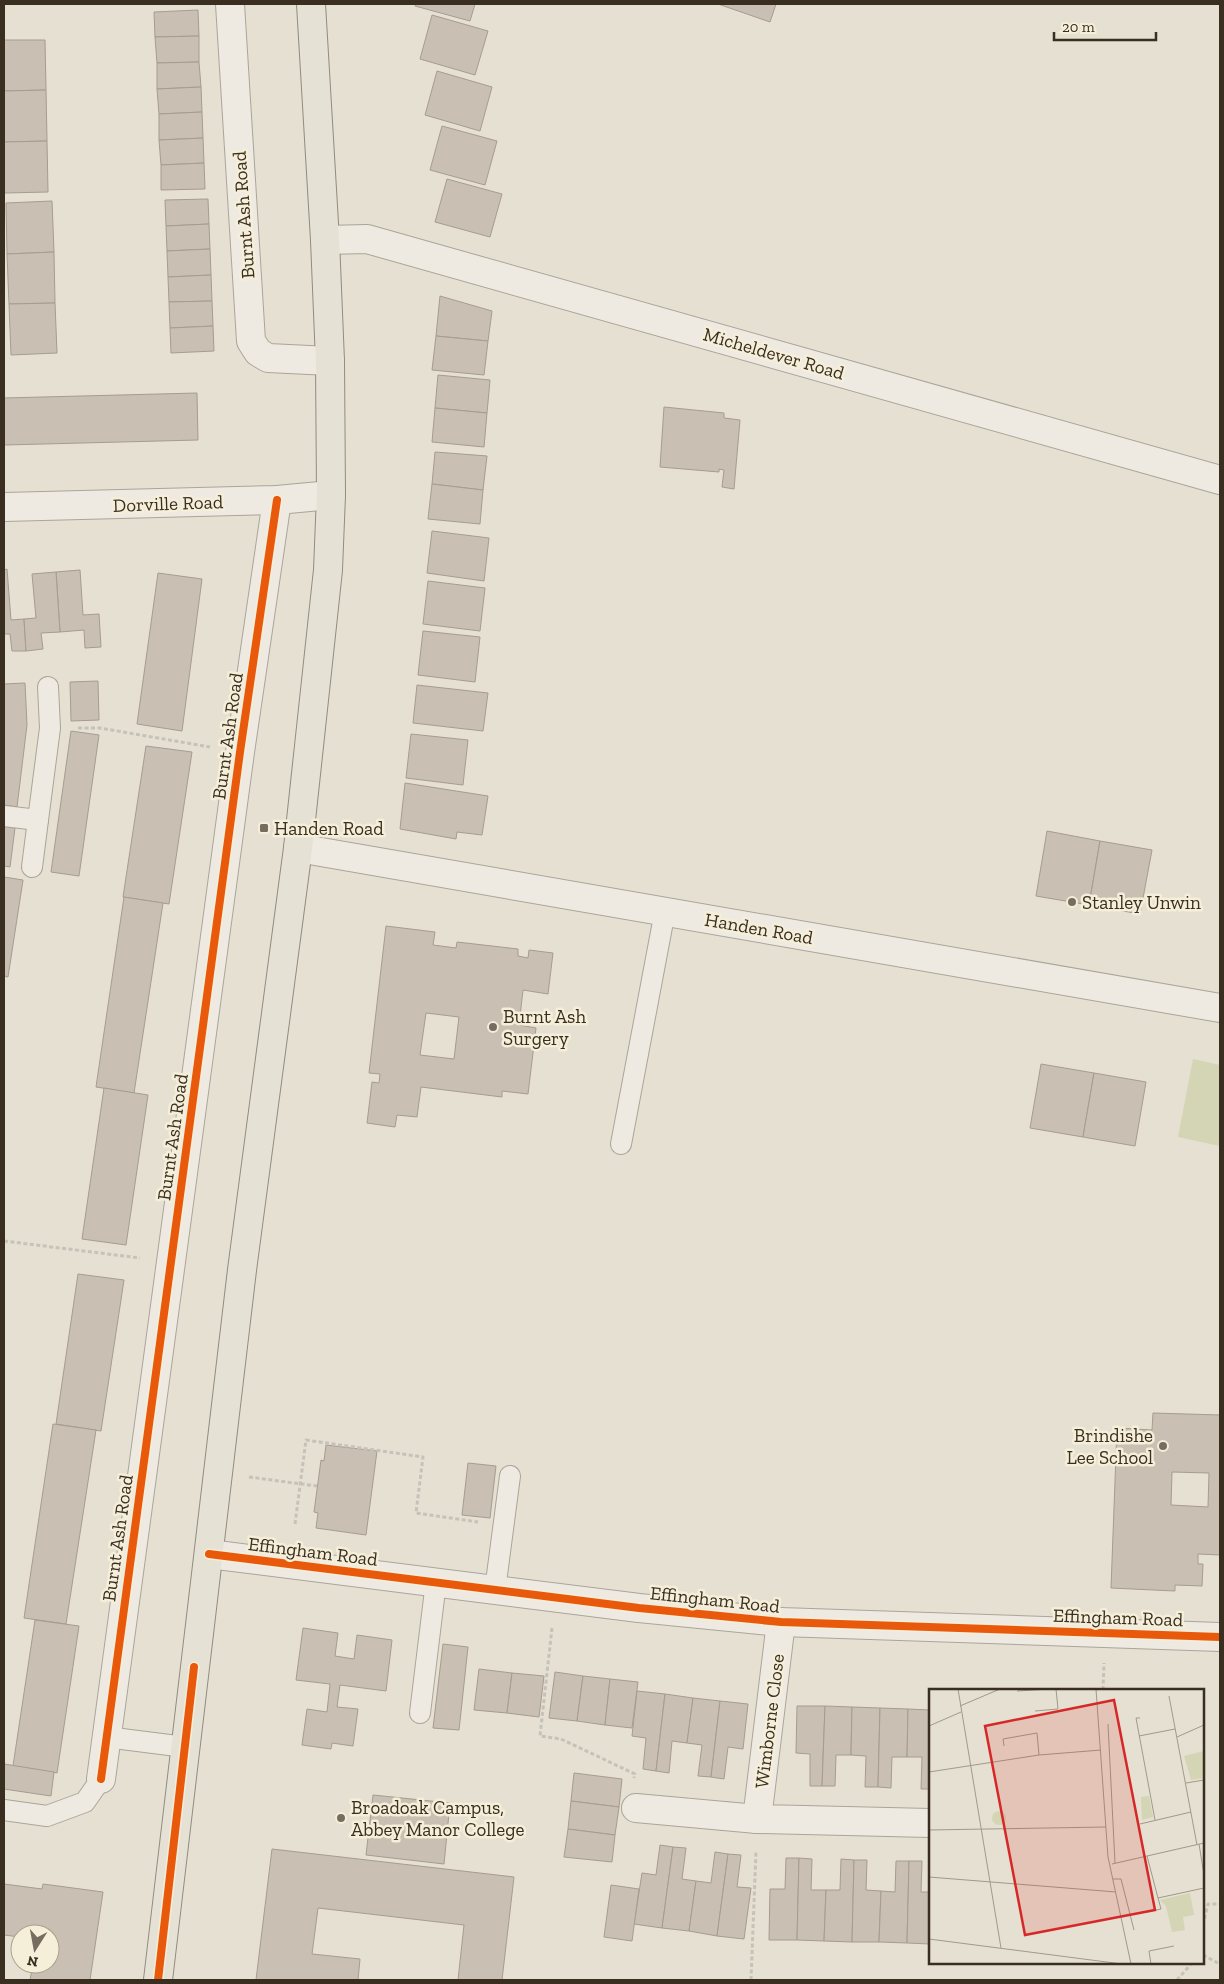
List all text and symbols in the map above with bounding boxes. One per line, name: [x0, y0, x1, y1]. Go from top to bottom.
scale bar: [1054, 10, 1156, 42]
text: 20 m: [1062, 18, 1095, 36]
street label: Burnt Ash Road: [228, 150, 259, 280]
street label: Micheldever Road: [701, 322, 848, 385]
street label: Dorville Road: [112, 490, 224, 517]
street label: Burnt Ash Road: [207, 671, 248, 801]
place label: Handen Road: [274, 817, 384, 840]
marker: Handen Road: [258, 822, 270, 834]
place label: Stanley Unwin: [1082, 891, 1201, 914]
marker: Stanley Unwin: [1066, 896, 1078, 908]
street label: Handen Road: [703, 908, 815, 949]
place label: Burnt Ash Surgery: [503, 1005, 586, 1050]
marker: Burnt Ash Surgery: [487, 1021, 499, 1033]
street label: Burnt Ash Road: [152, 1072, 193, 1202]
place label: Brindishe Lee School: [1066, 1424, 1153, 1469]
marker: Brindishe Lee School: [1157, 1440, 1169, 1452]
street label: Burnt Ash Road: [97, 1473, 138, 1603]
street label: Effingham Road: [247, 1532, 380, 1571]
street label: Effingham Road: [649, 1581, 782, 1618]
street label: Effingham Road: [1052, 1604, 1184, 1631]
street label: Wimborne Close: [750, 1652, 789, 1790]
inset map: [929, 1689, 1204, 1964]
place label: Broadoak Campus, Abbey Manor College: [351, 1796, 525, 1841]
marker: Broadoak Campus, Abbey Manor College: [335, 1812, 347, 1824]
north arrow: [10, 1924, 60, 1974]
text: N: [25, 1952, 39, 1971]

